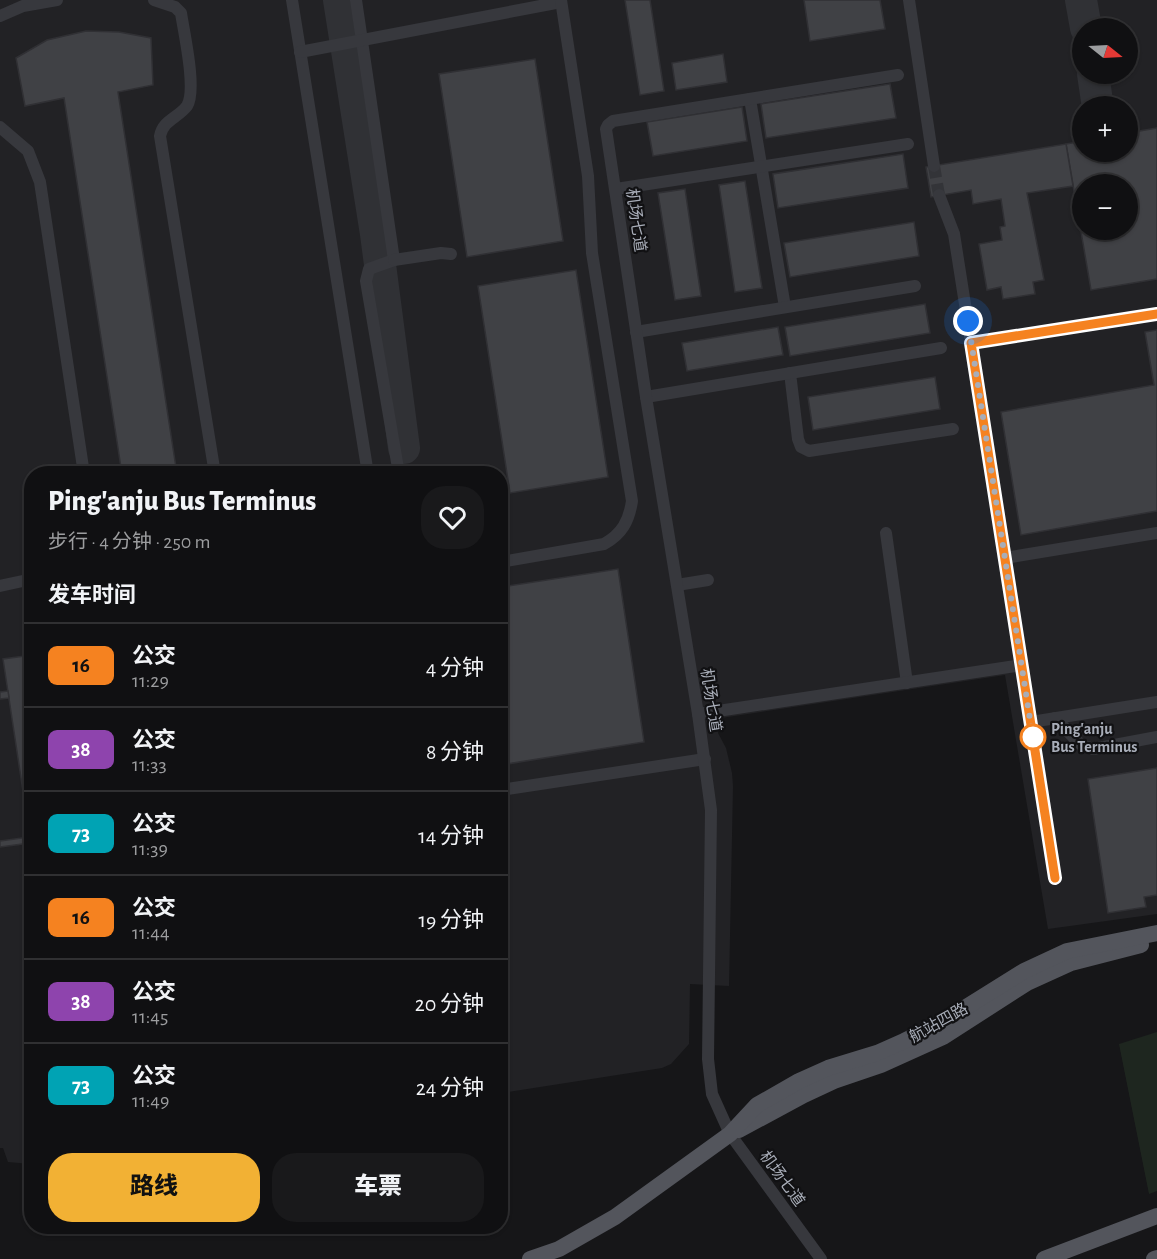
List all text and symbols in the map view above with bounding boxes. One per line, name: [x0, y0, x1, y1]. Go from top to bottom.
north arrow: [1072, 18, 1138, 84]
map controls: [1072, 18, 1138, 240]
button: +: [1072, 96, 1138, 162]
button: −: [1072, 174, 1138, 240]
street label: 机场七道: [624, 187, 649, 253]
your location: [953, 306, 983, 336]
button: heart: [421, 486, 484, 549]
text: Ping'anju Bus Terminus: [48, 488, 316, 516]
text: 步行 · 4 分钟 · 250 m: [48, 532, 211, 552]
text: 发车时间: [48, 584, 136, 606]
text: 公交: [132, 645, 176, 667]
text: 16: [72, 655, 90, 676]
text: 4 分钟: [426, 657, 484, 679]
street label: 机场七道: [698, 667, 725, 733]
text: 11:29: [132, 671, 169, 691]
place label: Ping'anju Bus Terminus: [1051, 721, 1137, 755]
marker: Ping'anju Bus Terminus: [1020, 724, 1046, 750]
text: 公交: [132, 729, 176, 751]
text: 38: [71, 739, 91, 760]
text: 8 分钟: [426, 741, 484, 763]
text: 11:33: [132, 755, 167, 775]
text: 公交: [132, 813, 176, 835]
text: 73: [72, 823, 90, 844]
text: 14 分钟: [418, 825, 484, 847]
text: 11:39: [132, 839, 168, 859]
text: 公交: [132, 897, 176, 919]
text: 16: [72, 907, 90, 928]
text: 19 分钟: [418, 909, 484, 931]
text: 11:44: [132, 923, 170, 943]
text: 公交: [132, 981, 176, 1003]
text: 38: [71, 991, 91, 1012]
text: 20 分钟: [415, 993, 484, 1015]
street label: 航站四路: [906, 999, 970, 1045]
text: 11:45: [132, 1007, 168, 1027]
text: 公交: [132, 1065, 176, 1087]
text: 73: [72, 1075, 90, 1096]
text: 24 分钟: [416, 1077, 484, 1099]
text: 11:49: [132, 1091, 169, 1111]
street label: 机场七道: [757, 1147, 808, 1209]
button: 路线: [48, 1153, 260, 1222]
button: 车票: [272, 1153, 484, 1222]

